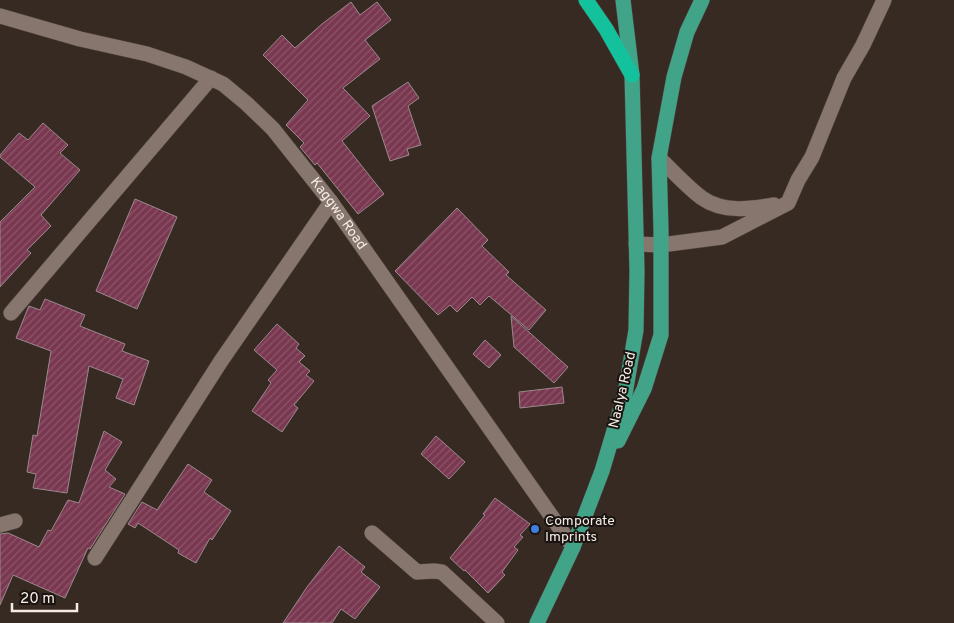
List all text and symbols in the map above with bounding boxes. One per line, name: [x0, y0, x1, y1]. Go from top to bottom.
street label: Kaggwa Road: [306, 174, 370, 253]
street label: Naalya Road: [606, 350, 640, 430]
place label: Comporate Imprints: [545, 513, 615, 546]
marker: Comporate Imprints: [529, 523, 541, 535]
scale bar: [12, 580, 78, 612]
text: 20 m: [20, 590, 55, 609]

